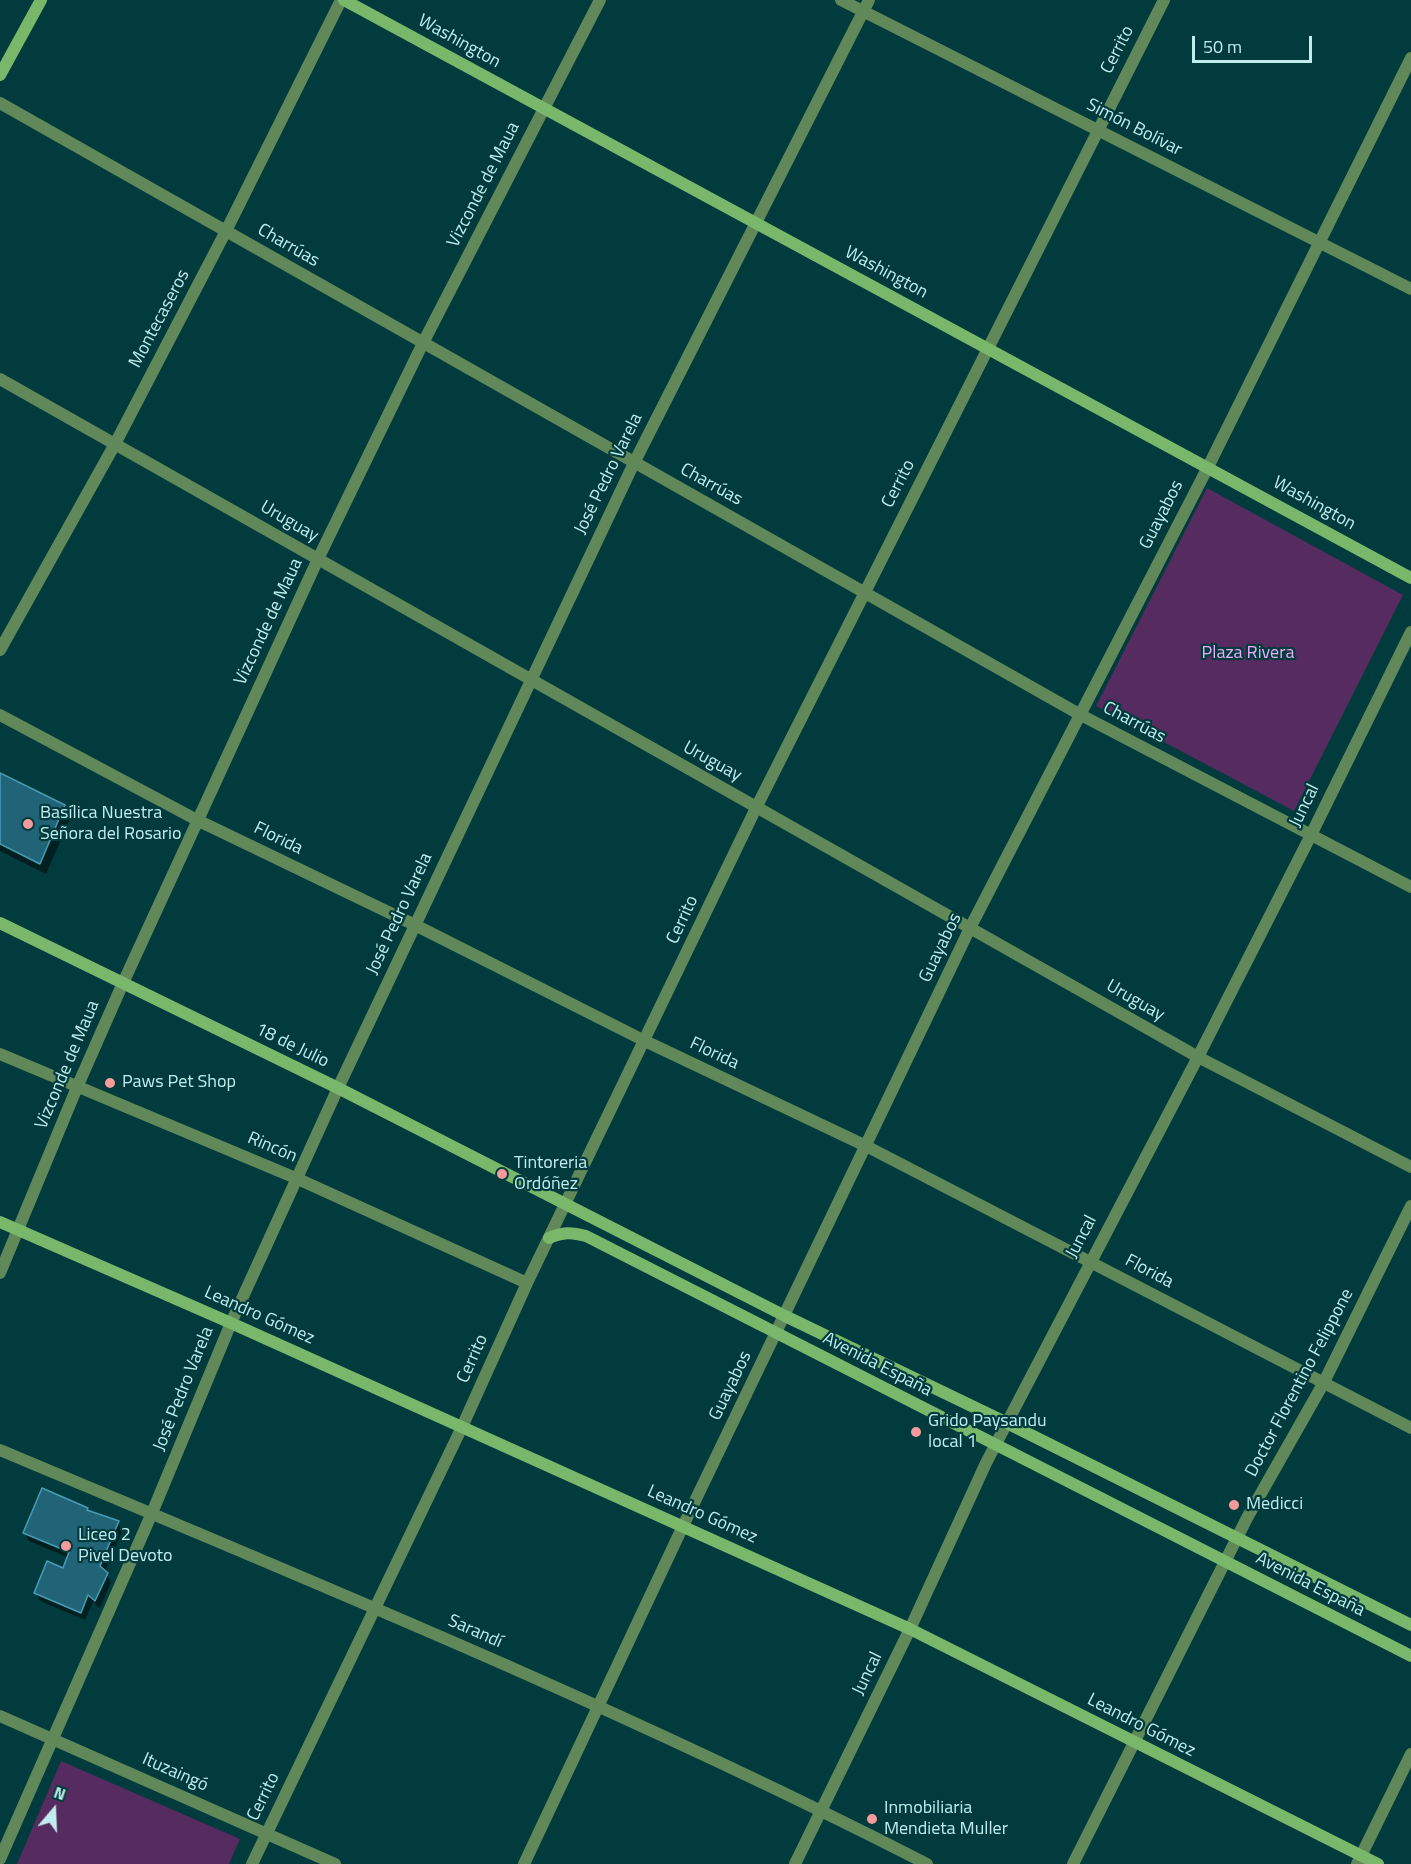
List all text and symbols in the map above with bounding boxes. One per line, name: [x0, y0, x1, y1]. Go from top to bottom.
street label: Washington: [414, 10, 504, 74]
street label: Cerrito: [1097, 22, 1139, 78]
scale bar: [1195, 24, 1315, 62]
text: 50 m: [1203, 33, 1242, 60]
street label: Simón Bolívar: [1083, 95, 1185, 161]
street label: Vizconde de Maua: [443, 119, 525, 251]
street label: Charrúas: [253, 220, 323, 272]
street label: Washington: [841, 242, 931, 304]
street label: Montecaseros: [125, 266, 195, 372]
street label: José Pedro Varela: [570, 410, 648, 538]
street label: Cerrito: [878, 456, 920, 512]
street label: Charrúas: [676, 459, 746, 511]
street label: Washington: [1269, 472, 1359, 536]
street label: Guayabos: [1135, 477, 1189, 553]
street label: Uruguay: [256, 497, 322, 547]
street label: Vizconde de Maua: [230, 555, 308, 689]
park label: Plaza Rivera: [1202, 643, 1294, 665]
street label: Charrúas: [1099, 698, 1169, 748]
street label: Uruguay: [679, 737, 745, 787]
street label: Juncal: [1285, 781, 1325, 831]
place label: Basílica Nuestra Señora del Rosario: [40, 803, 181, 846]
marker: Basílica Nuestra Señora del Rosario: [21, 817, 35, 831]
street label: Florida: [250, 818, 306, 860]
street label: José Pedro Varela: [362, 850, 438, 978]
street label: Cerrito: [662, 892, 704, 948]
street label: Guayabos: [915, 910, 967, 986]
street label: Uruguay: [1102, 976, 1168, 1026]
street label: Vizconde de Maua: [31, 998, 105, 1132]
street label: 18 de Julio: [252, 1019, 332, 1073]
street label: Florida: [686, 1033, 742, 1075]
place label: Paws Pet Shop: [122, 1072, 236, 1094]
marker: Paws Pet Shop: [103, 1076, 117, 1090]
street label: Rincón: [244, 1128, 300, 1168]
place label: Tintoreria Ordóñez: [514, 1153, 587, 1196]
marker: Tintoreria Ordóñez: [495, 1167, 509, 1181]
street label: Juncal: [1062, 1212, 1102, 1262]
street label: Florida: [1121, 1250, 1177, 1294]
street label: Leandro Gómez: [201, 1282, 317, 1350]
street label: Doctor Florentino Felippone: [1241, 1285, 1359, 1481]
street label: José Pedro Varela: [149, 1324, 219, 1454]
street label: Avenida España: [819, 1328, 935, 1402]
street label: Cerrito: [453, 1331, 493, 1387]
street label: Guayabos: [705, 1348, 757, 1424]
place label: Grido Paysandu local 1: [928, 1411, 1046, 1454]
marker: Grido Paysandu local 1: [909, 1425, 923, 1439]
street label: Leandro Gómez: [644, 1481, 760, 1549]
place label: Medicci: [1246, 1494, 1303, 1516]
marker: Medicci: [1227, 1498, 1241, 1512]
place label: Liceo 2 Pivel Devoto: [78, 1525, 173, 1568]
marker: Liceo 2 Pivel Devoto: [59, 1539, 73, 1553]
street label: Avenida España: [1252, 1548, 1368, 1622]
street label: Sarandí: [445, 1611, 505, 1653]
street label: Juncal: [848, 1649, 888, 1699]
street label: Leandro Gómez: [1083, 1690, 1199, 1762]
street label: Ituzaingó: [139, 1749, 211, 1797]
street label: Cerrito: [243, 1769, 285, 1825]
north arrow: [24, 1780, 84, 1840]
text: N: [51, 1780, 69, 1806]
place label: Inmobiliaria Mendieta Muller: [884, 1798, 1008, 1840]
marker: Inmobiliaria Mendieta Muller: [865, 1812, 879, 1826]

